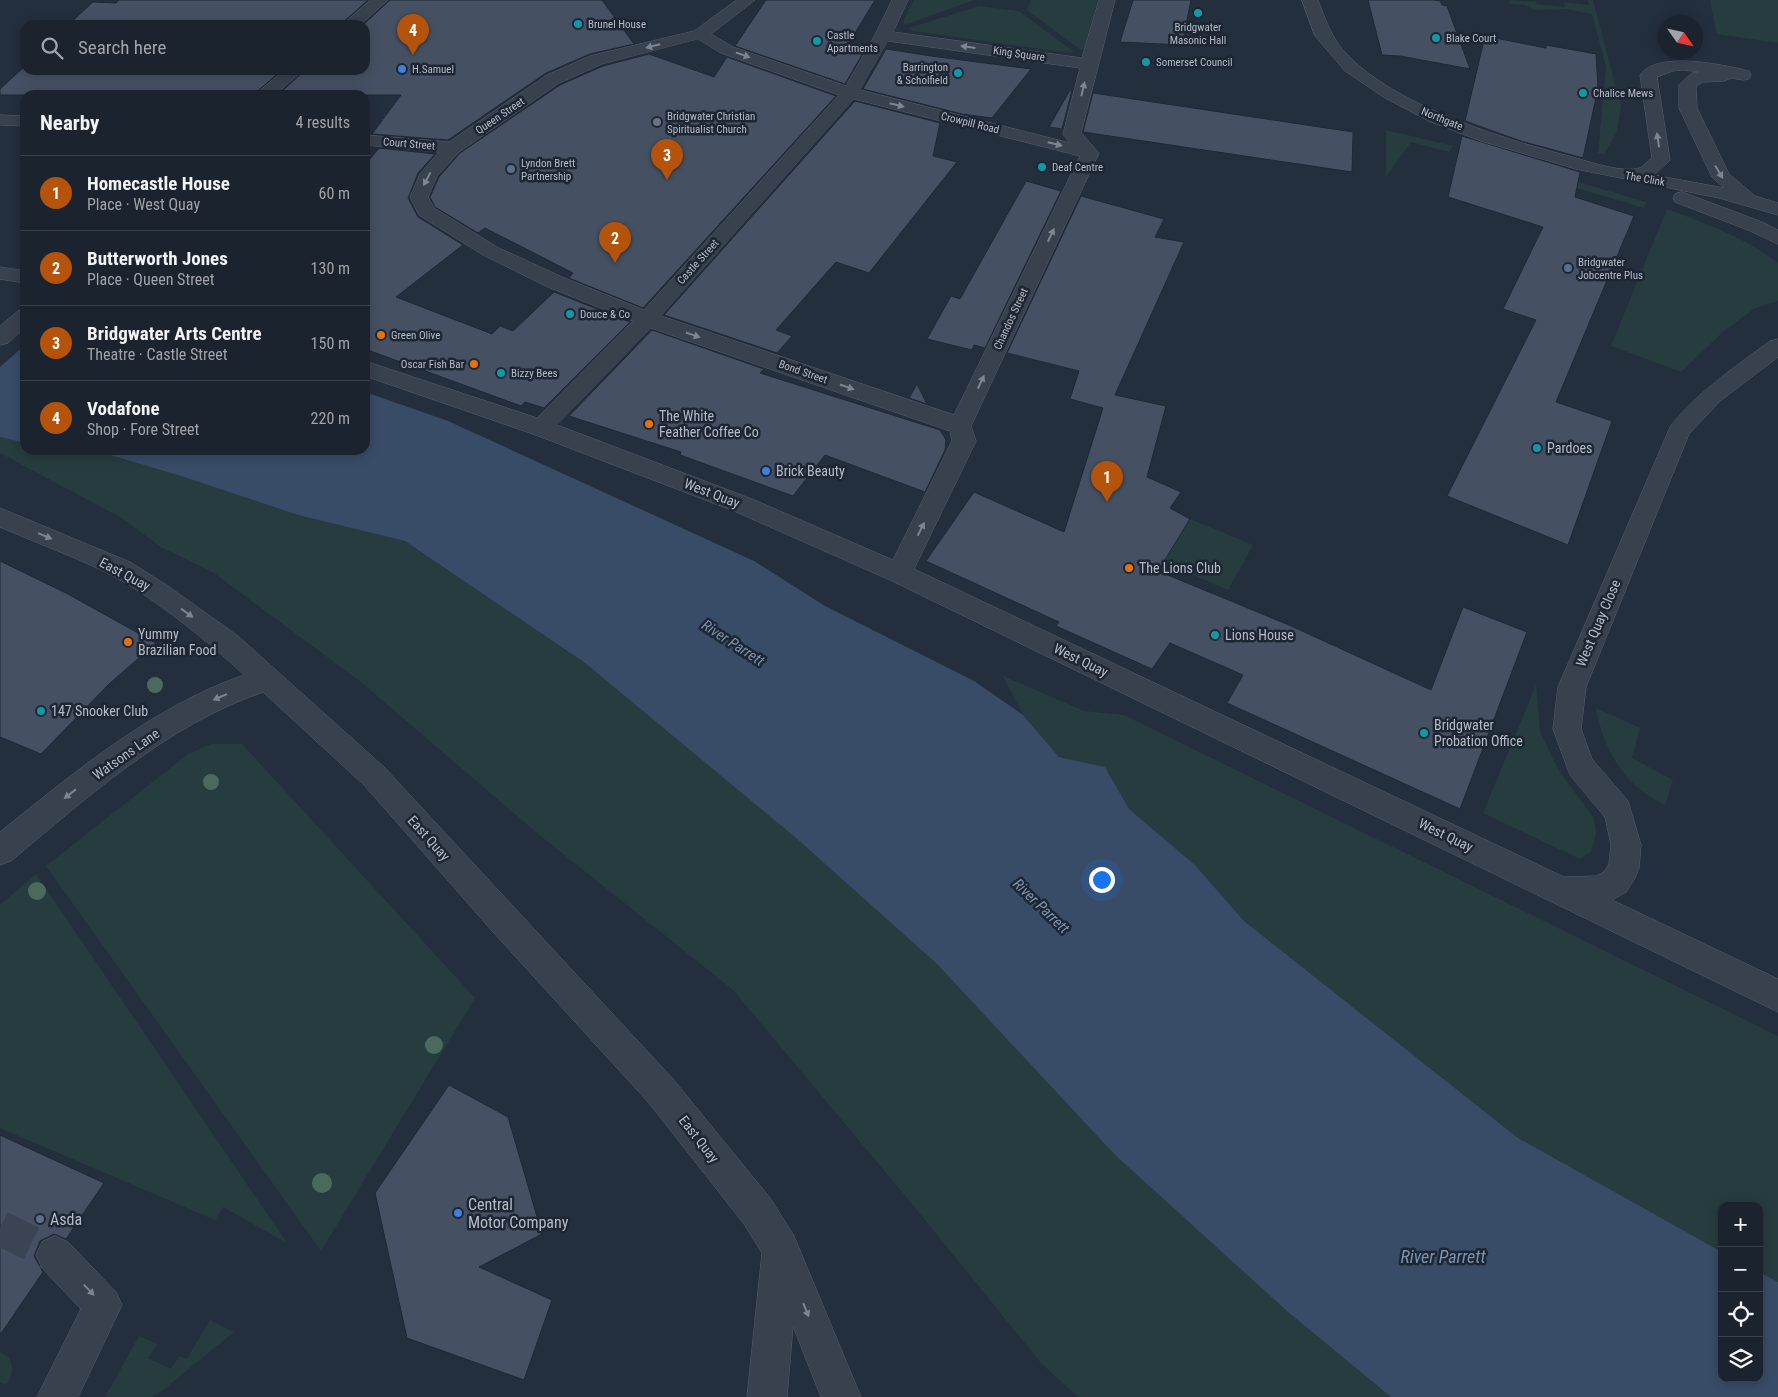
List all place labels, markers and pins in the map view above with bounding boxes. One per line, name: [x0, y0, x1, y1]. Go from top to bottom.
marker: Bridgwater Masonic Hall: [1192, 7, 1204, 19]
pin: 4: [397, 14, 429, 55]
marker: Brunel House: [572, 18, 584, 30]
place label: Brunel House: [588, 18, 646, 31]
place label: Bridgwater Masonic Hall: [1170, 21, 1226, 47]
place label: Castle Apartments: [827, 29, 878, 55]
marker: Blake Court: [1430, 32, 1442, 44]
place label: Blake Court: [1446, 32, 1496, 45]
marker: Castle Apartments: [811, 35, 823, 47]
marker: Somerset Council: [1140, 56, 1152, 68]
place label: Somerset Council: [1156, 56, 1233, 69]
place label: Barrington & Scholfield: [897, 61, 948, 87]
marker: H.Samuel: [396, 63, 408, 75]
place label: H.Samuel: [412, 63, 454, 76]
marker: Barrington & Scholfield: [952, 67, 964, 79]
marker: Chalice Mews: [1577, 87, 1589, 99]
place label: Chalice Mews: [1593, 87, 1653, 100]
place label: Bridgwater Christian Spiritualist Church: [667, 110, 755, 136]
marker: Bridgwater Christian Spiritualist Church: [651, 116, 663, 128]
pin: 3: [651, 139, 683, 180]
place label: Lyndon Brett Partnership: [521, 157, 575, 183]
marker: Deaf Centre: [1036, 161, 1048, 173]
place label: Deaf Centre: [1052, 161, 1103, 174]
marker: Lyndon Brett Partnership: [505, 163, 517, 175]
pin: 2: [599, 222, 631, 263]
place label: Bridgwater Jobcentre Plus: [1578, 256, 1643, 282]
marker: Bridgwater Jobcentre Plus: [1562, 262, 1574, 274]
marker: Douce & Co: [564, 308, 576, 320]
place label: Douce & Co: [580, 308, 631, 321]
marker: Green Olive: [375, 329, 387, 341]
place label: Green Olive: [391, 329, 440, 342]
place label: Oscar Fish Bar: [401, 358, 465, 371]
marker: Oscar Fish Bar: [468, 358, 480, 370]
marker: Bizzy Bees: [495, 367, 507, 379]
place label: Bizzy Bees: [511, 367, 558, 380]
place label: The White Feather Coffee Co: [659, 408, 759, 440]
marker: The White Feather Coffee Co: [643, 418, 655, 430]
place label: Pardoes: [1547, 440, 1592, 456]
marker: Pardoes: [1531, 442, 1543, 454]
pin: 1: [1091, 461, 1123, 502]
place label: Brick Beauty: [776, 463, 845, 479]
marker: Brick Beauty: [760, 465, 772, 477]
place label: The Lions Club: [1139, 560, 1221, 576]
marker: The Lions Club: [1123, 562, 1135, 574]
place label: Yummy Brazilian Food: [138, 626, 216, 658]
place label: Lions House: [1225, 627, 1294, 643]
marker: Lions House: [1209, 629, 1221, 641]
marker: Yummy Brazilian Food: [122, 636, 134, 648]
place label: 147 Snooker Club: [51, 703, 148, 719]
marker: 147 Snooker Club: [35, 705, 47, 717]
place label: Bridgwater Probation Office: [1434, 717, 1523, 749]
marker: Bridgwater Probation Office: [1418, 727, 1430, 739]
place label: Central Motor Company: [468, 1195, 569, 1232]
marker: Central Motor Company: [452, 1207, 464, 1219]
place label: Asda: [50, 1210, 82, 1229]
marker: Asda: [34, 1213, 46, 1225]

